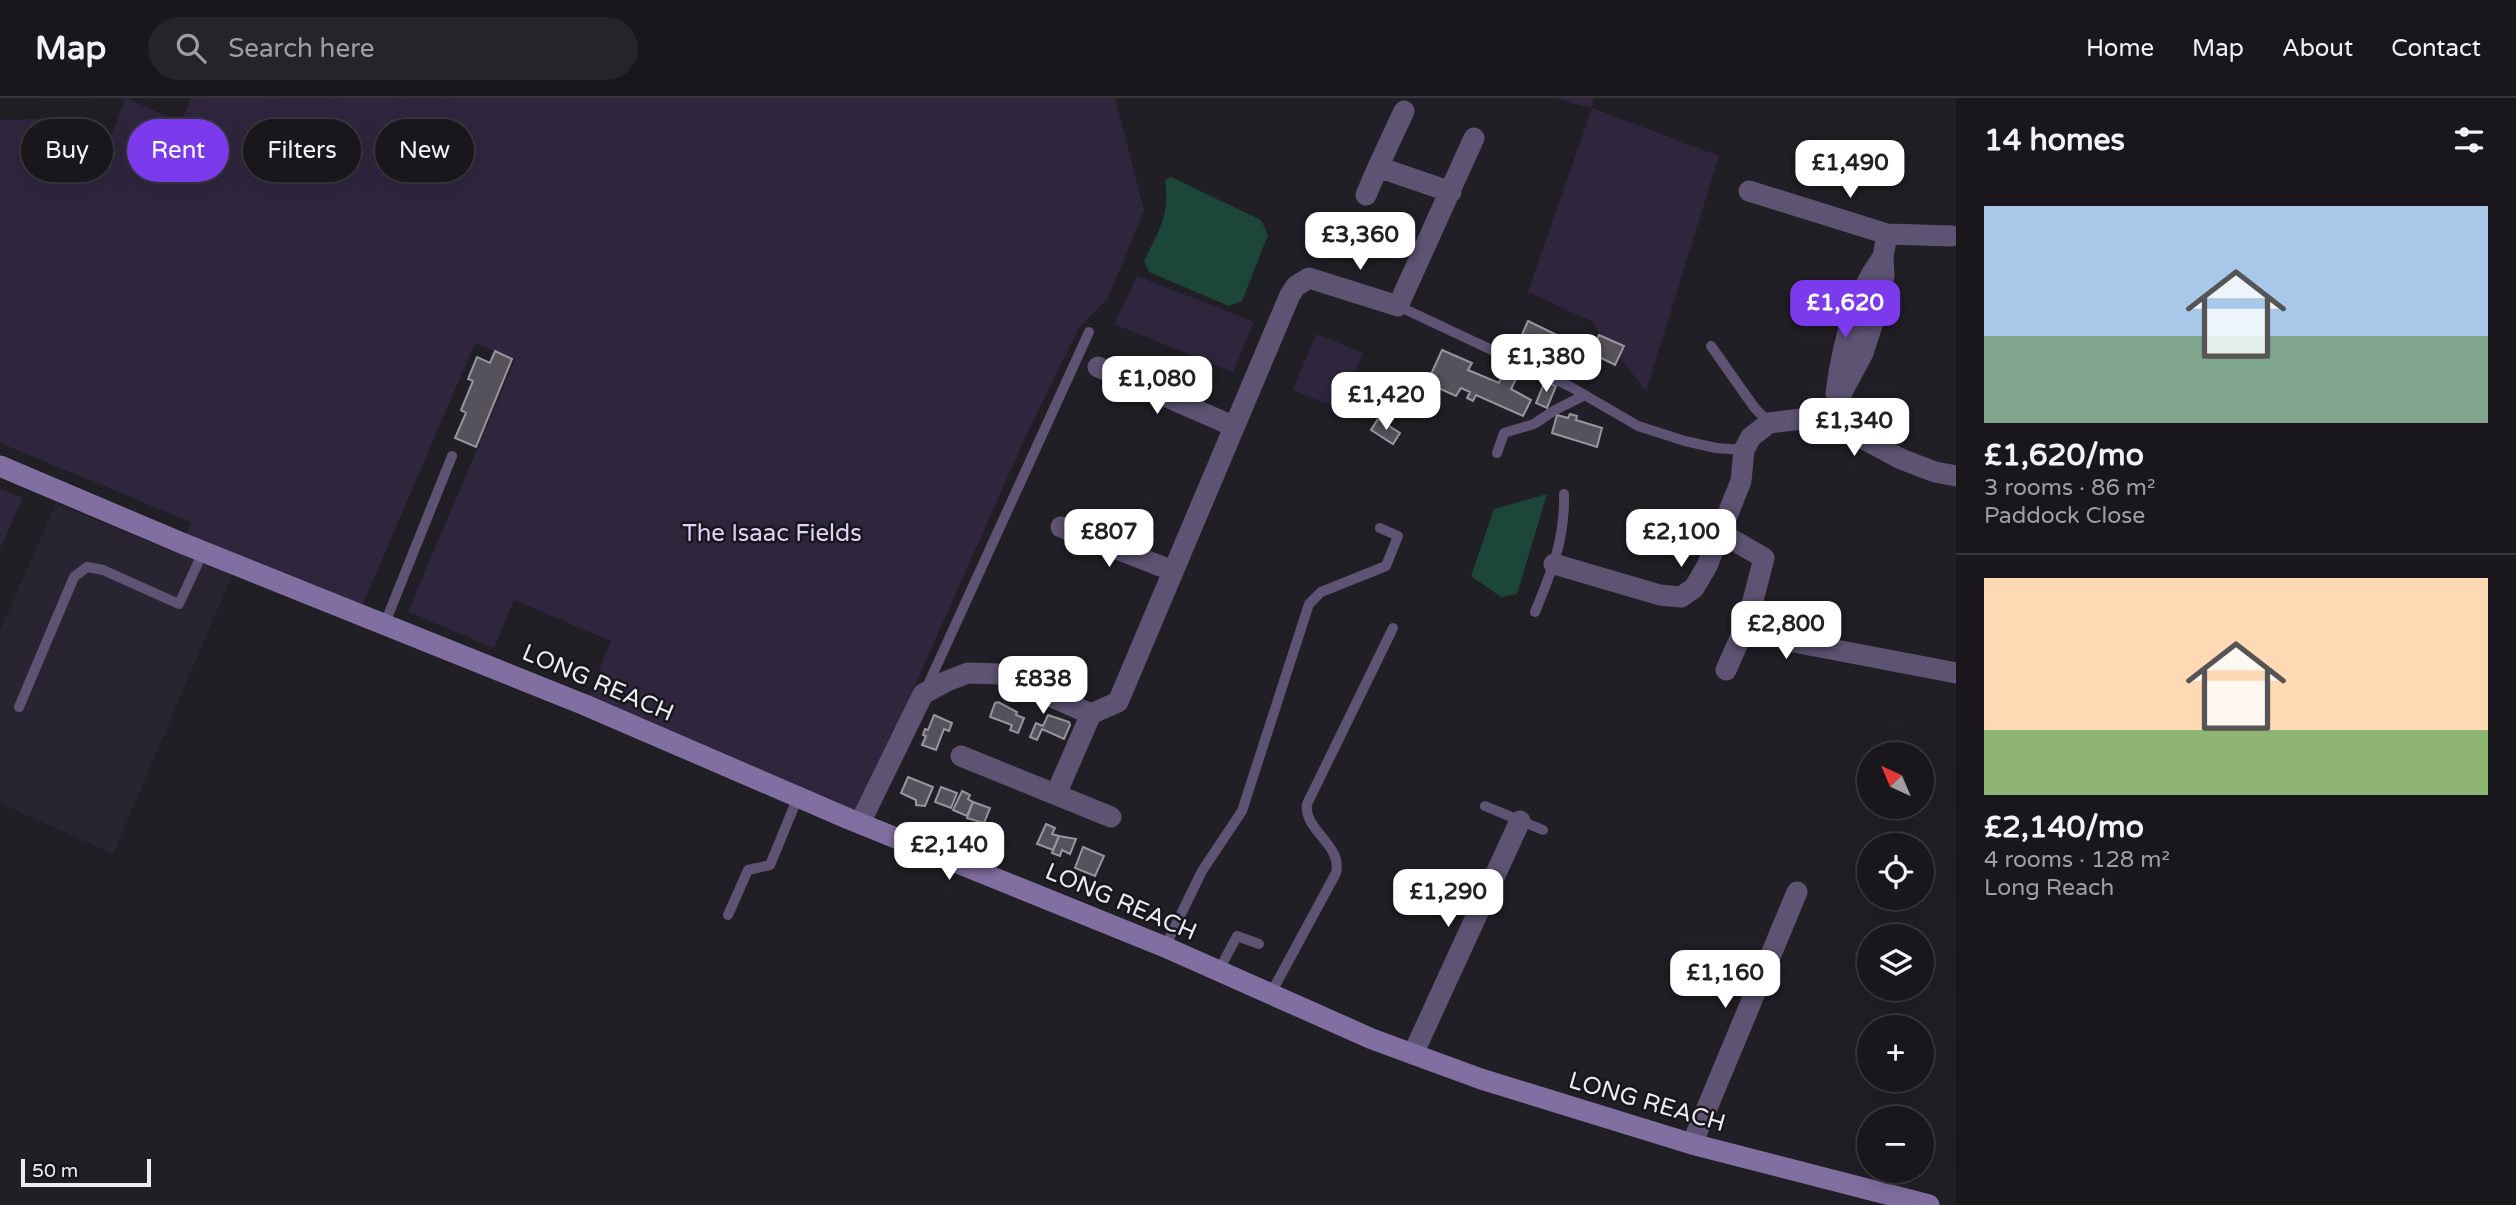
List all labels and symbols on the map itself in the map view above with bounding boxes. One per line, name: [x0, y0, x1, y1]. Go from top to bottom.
pin: £1,490: [1793, 140, 1907, 200]
pin: £3,360: [1303, 212, 1417, 272]
pin: £1,620: [1788, 280, 1902, 340]
pin: £1,380: [1489, 334, 1603, 394]
pin: £1,080: [1100, 356, 1214, 416]
pin: £1,420: [1329, 372, 1443, 432]
pin: £1,340: [1797, 398, 1911, 458]
pin: £807: [1068, 510, 1150, 569]
pin: £2,100: [1624, 510, 1738, 569]
park label: The Isaac Fields: [682, 519, 862, 548]
pin: £2,800: [1729, 602, 1843, 661]
street label: LONG REACH: [518, 638, 678, 728]
pin: £838: [1002, 656, 1084, 716]
north arrow: [1857, 742, 1934, 819]
pin: £2,140: [892, 822, 1006, 882]
street label: LONG REACH: [1041, 857, 1201, 947]
pin: £1,290: [1391, 870, 1505, 929]
pin: £1,160: [1668, 950, 1782, 1010]
street label: LONG REACH: [1565, 1066, 1729, 1138]
scale bar: [21, 1156, 150, 1188]

